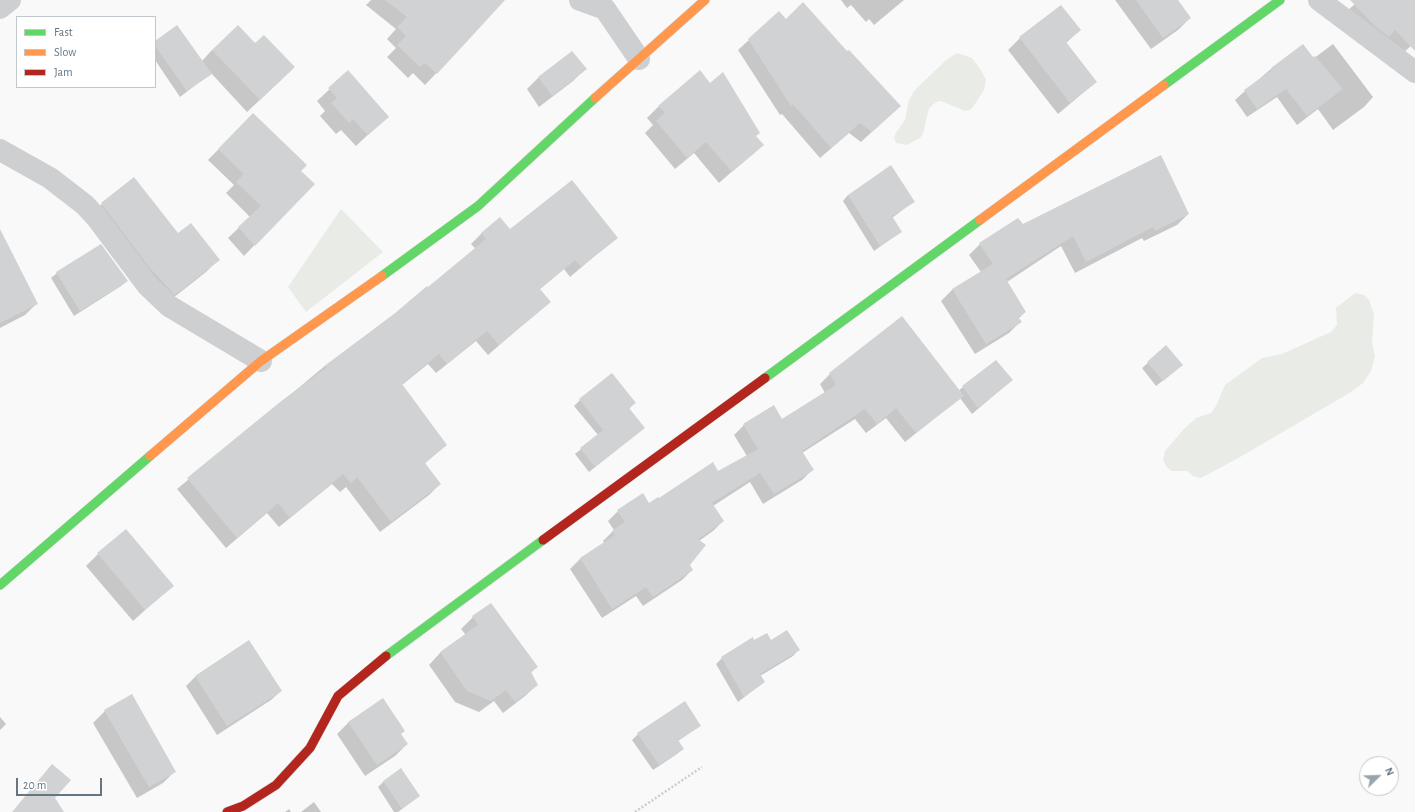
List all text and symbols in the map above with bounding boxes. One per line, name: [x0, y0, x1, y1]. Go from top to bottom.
legend: [16, 16, 156, 88]
text: Fast: [54, 26, 73, 38]
text: Slow: [54, 46, 76, 58]
text: Jam: [54, 66, 73, 78]
north arrow: [1359, 756, 1399, 796]
text: N: [1383, 766, 1396, 777]
scale bar: [18, 770, 104, 796]
text: 20 m: [23, 779, 46, 791]

